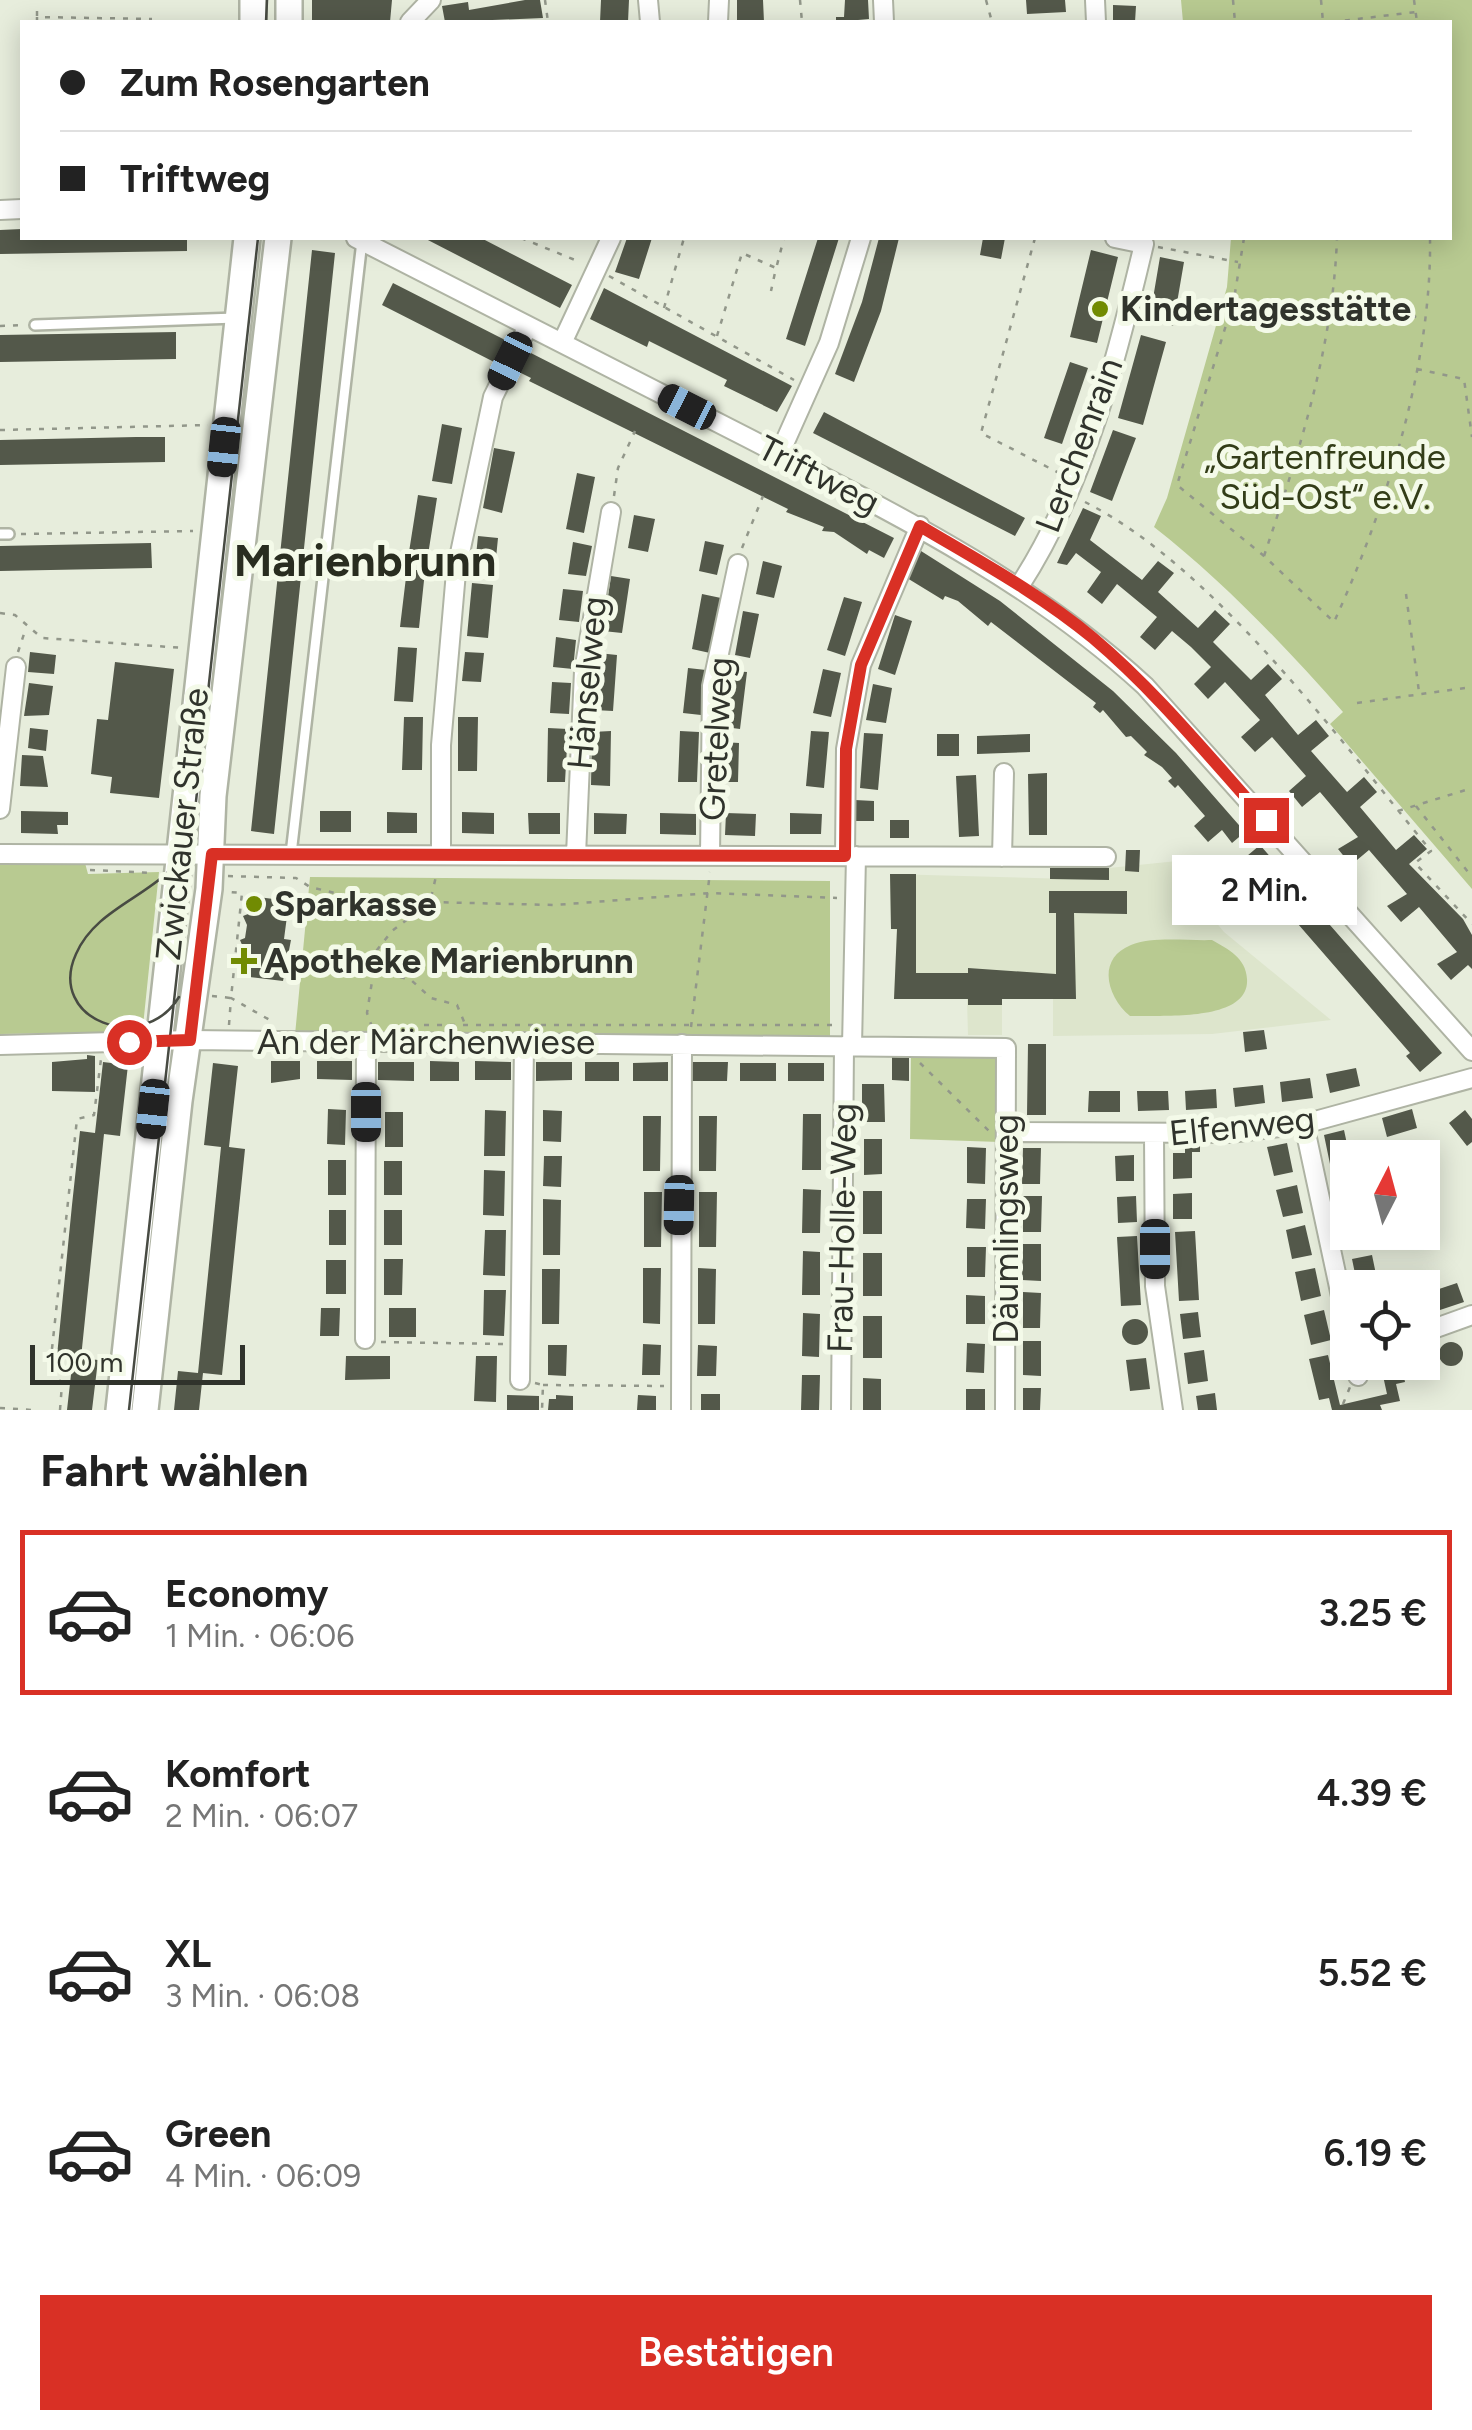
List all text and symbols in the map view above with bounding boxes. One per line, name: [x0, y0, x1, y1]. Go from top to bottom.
text: Zum Rosengarten: [120, 60, 430, 106]
text: Triftweg: [120, 156, 270, 202]
place label: Kindertagesstätte: [1120, 288, 1411, 330]
marker: Kindertagesstätte: [1089, 298, 1111, 320]
car: [483, 327, 537, 395]
street label: Lerchenrain: [1027, 352, 1131, 538]
car: [653, 380, 721, 434]
car: [206, 416, 242, 478]
street label: Triftweg: [751, 427, 887, 523]
park label: „Gartenfreunde Süd-Ost“ e.V.: [1204, 436, 1446, 518]
district label: Marienbrunn: [234, 533, 496, 587]
street label: Hänselweg: [559, 595, 615, 771]
street label: Gretelweg: [691, 656, 741, 822]
street label: Zwickauer Straße: [147, 686, 217, 962]
route end: [1244, 798, 1289, 843]
callout: 2 Min.: [1174, 855, 1358, 925]
text: 2 Min.: [1221, 871, 1308, 909]
place label: Sparkasse: [274, 883, 437, 925]
marker: Sparkasse: [243, 893, 265, 915]
place label: Apotheke Marienbrunn: [264, 940, 634, 982]
marker: Apotheke Marienbrunn: [233, 950, 255, 972]
route start: [107, 1020, 152, 1065]
street label: An der Märchenwiese: [257, 1021, 595, 1063]
car: [135, 1078, 171, 1140]
car: [351, 1082, 381, 1142]
street label: Elfenweg: [1167, 1097, 1317, 1155]
street label: Frau-Holle-Weg: [819, 1103, 865, 1353]
street label: Däumlingsweg: [985, 1114, 1027, 1344]
north arrow: [1330, 1140, 1440, 1250]
map controls: [1330, 1140, 1440, 1380]
car: [663, 1175, 695, 1235]
car: [1140, 1219, 1170, 1279]
button: locate: [1330, 1270, 1440, 1380]
scale bar: [30, 1340, 245, 1384]
text: 100 m: [45, 1345, 123, 1379]
text: Fahrt wählen: [40, 1443, 309, 1497]
icon: car: [45, 1568, 135, 1658]
text: Economy: [165, 1571, 328, 1617]
text: 3.25 €: [1319, 1590, 1427, 1636]
text: 1 Min. · 06:06: [165, 1617, 354, 1655]
icon: car: [45, 1748, 135, 1838]
text: Komfort: [165, 1751, 311, 1797]
text: 4.39 €: [1316, 1770, 1427, 1816]
text: 2 Min. · 06:07: [165, 1797, 358, 1835]
icon: car: [45, 1928, 135, 2018]
text: XL: [165, 1931, 211, 1977]
text: 5.52 €: [1317, 1950, 1427, 1996]
text: 3 Min. · 06:08: [165, 1977, 360, 2015]
icon: car: [45, 2108, 135, 2198]
text: Green: [165, 2111, 271, 2157]
text: 6.19 €: [1324, 2130, 1427, 2176]
text: 4 Min. · 06:09: [165, 2157, 361, 2195]
button: Bestätigen: [40, 2295, 1432, 2410]

